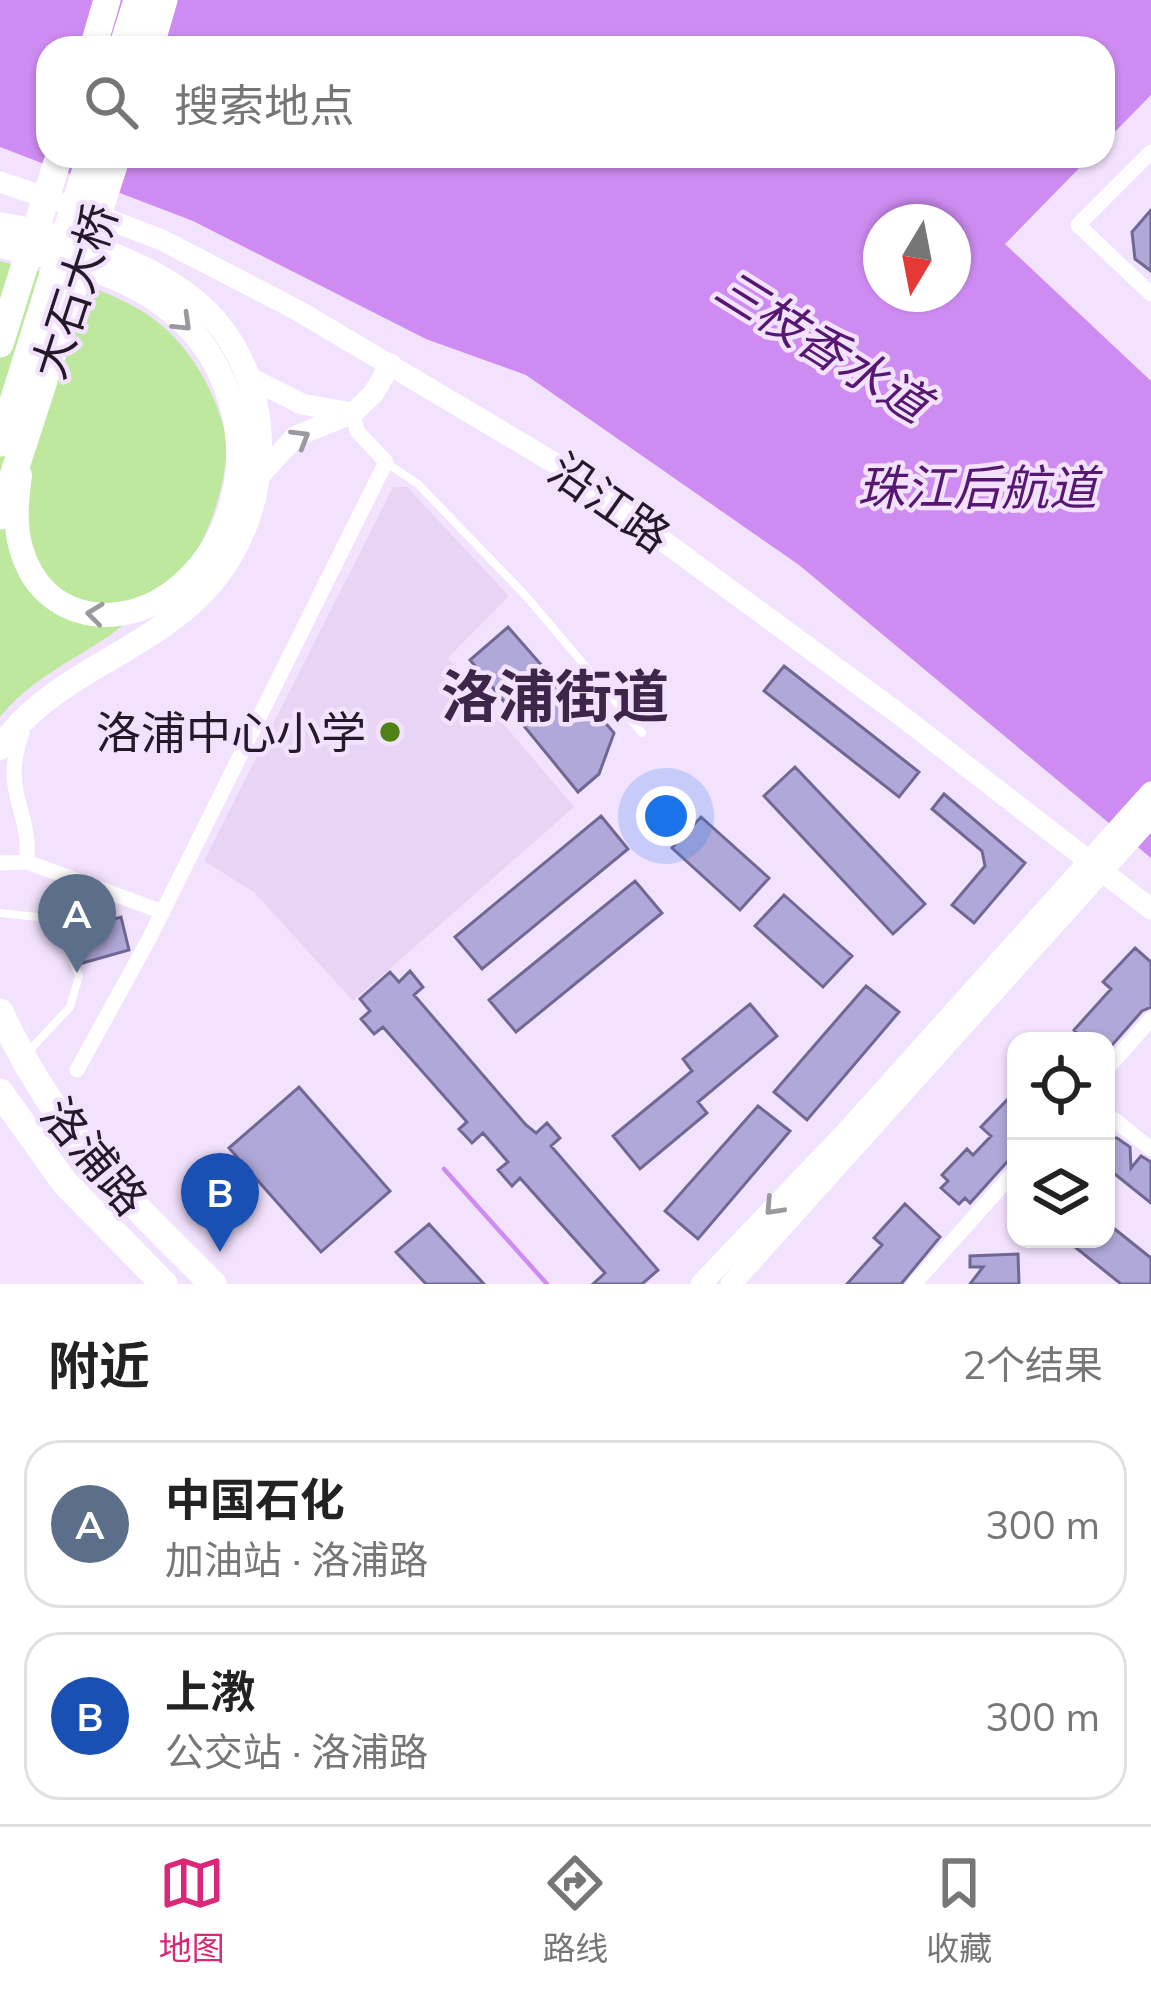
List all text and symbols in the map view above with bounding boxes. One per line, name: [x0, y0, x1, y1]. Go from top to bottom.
search box: [36, 36, 1115, 168]
icon: search: [78, 69, 144, 135]
text: 搜索地点: [174, 77, 354, 133]
street label: 大石大桥: [20, 197, 128, 385]
north arrow: [863, 204, 971, 312]
water label: 三枝香水道: [705, 256, 946, 437]
one-way arrow: [169, 308, 191, 330]
one-way arrow: [288, 430, 310, 452]
street label: 沿江路: [539, 440, 681, 564]
water label: 珠江后航道: [857, 457, 1103, 517]
one-way arrow: [85, 601, 105, 627]
district label: 洛浦街道: [441, 660, 669, 731]
place label: 洛浦中心小学: [96, 704, 366, 760]
marker: 洛浦中心小学: [377, 719, 403, 745]
your location: [636, 786, 696, 846]
pin: A: [38, 874, 116, 973]
map controls: [1007, 1032, 1115, 1248]
button: locate: [1007, 1032, 1115, 1140]
street label: 洛浦路: [30, 1086, 160, 1226]
button: layers: [1007, 1140, 1115, 1248]
pin: B: [181, 1153, 259, 1252]
one-way arrow: [766, 1194, 788, 1215]
text: 附近: [48, 1333, 150, 1397]
text: 2个结果: [963, 1340, 1103, 1389]
text: 中国石化: [165, 1471, 345, 1527]
text: A: [75, 1500, 105, 1549]
text: 300 m: [985, 1500, 1100, 1549]
text: 加油站 · 洛浦路: [165, 1535, 428, 1584]
text: 上漖: [165, 1663, 255, 1719]
text: B: [77, 1692, 103, 1741]
text: 300 m: [985, 1692, 1100, 1741]
text: 公交站 · 洛浦路: [165, 1727, 428, 1776]
tab: 地图: [159, 1850, 225, 1970]
tab: 路线: [542, 1850, 608, 1970]
tab: 收藏: [926, 1850, 992, 1970]

